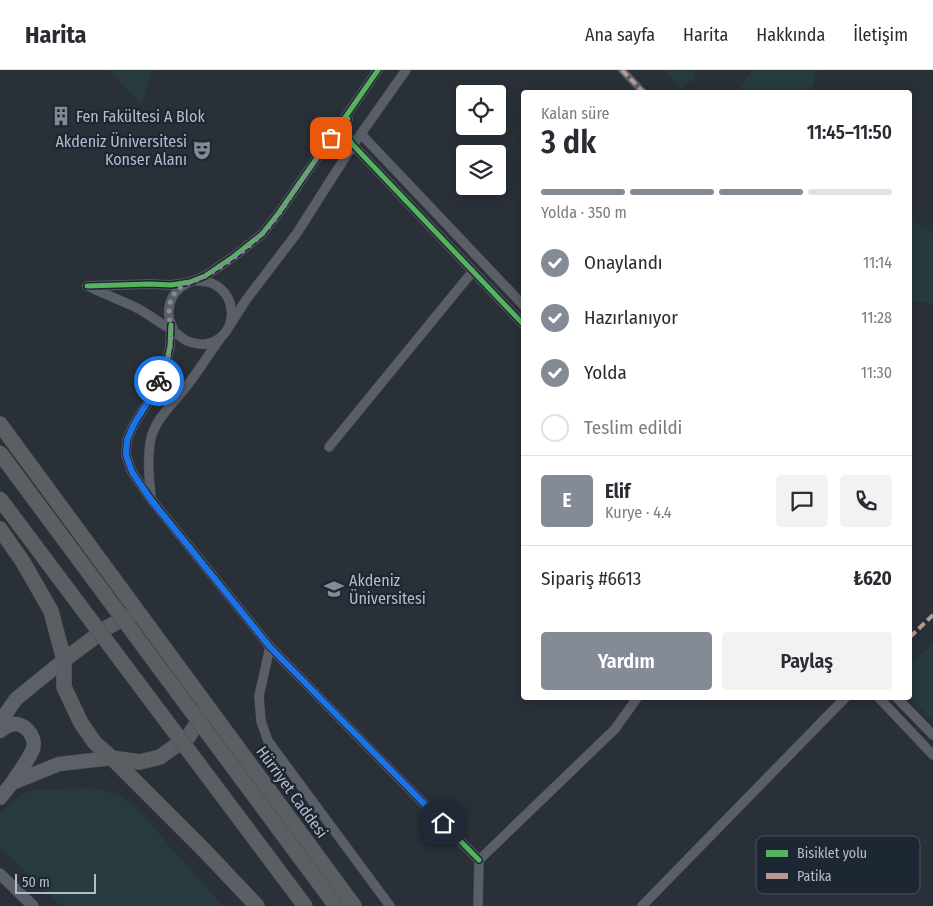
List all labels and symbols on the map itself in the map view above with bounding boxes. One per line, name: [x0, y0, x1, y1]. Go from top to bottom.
building icon: Fen Fakültesi A Blok: [50, 105, 72, 127]
place label: Fen Fakültesi A Blok: [76, 107, 205, 126]
pin: [310, 117, 352, 159]
place label: Akdeniz Üniversitesi Konser Alanı: [55, 132, 187, 169]
theatre icon: Akdeniz Üniversitesi Konser Alanı: [191, 139, 213, 161]
courier: [134, 356, 184, 406]
place label: Akdeniz Üniversitesi: [349, 571, 426, 608]
school or university icon: Akdeniz Üniversitesi: [323, 578, 345, 600]
street label: Hürriyet Caddesi: [252, 742, 332, 842]
pin: [422, 802, 464, 844]
legend: [756, 836, 920, 894]
text: Bisiklet yolu: [797, 845, 867, 862]
text: Patika: [797, 868, 832, 885]
scale bar: [15, 871, 96, 894]

